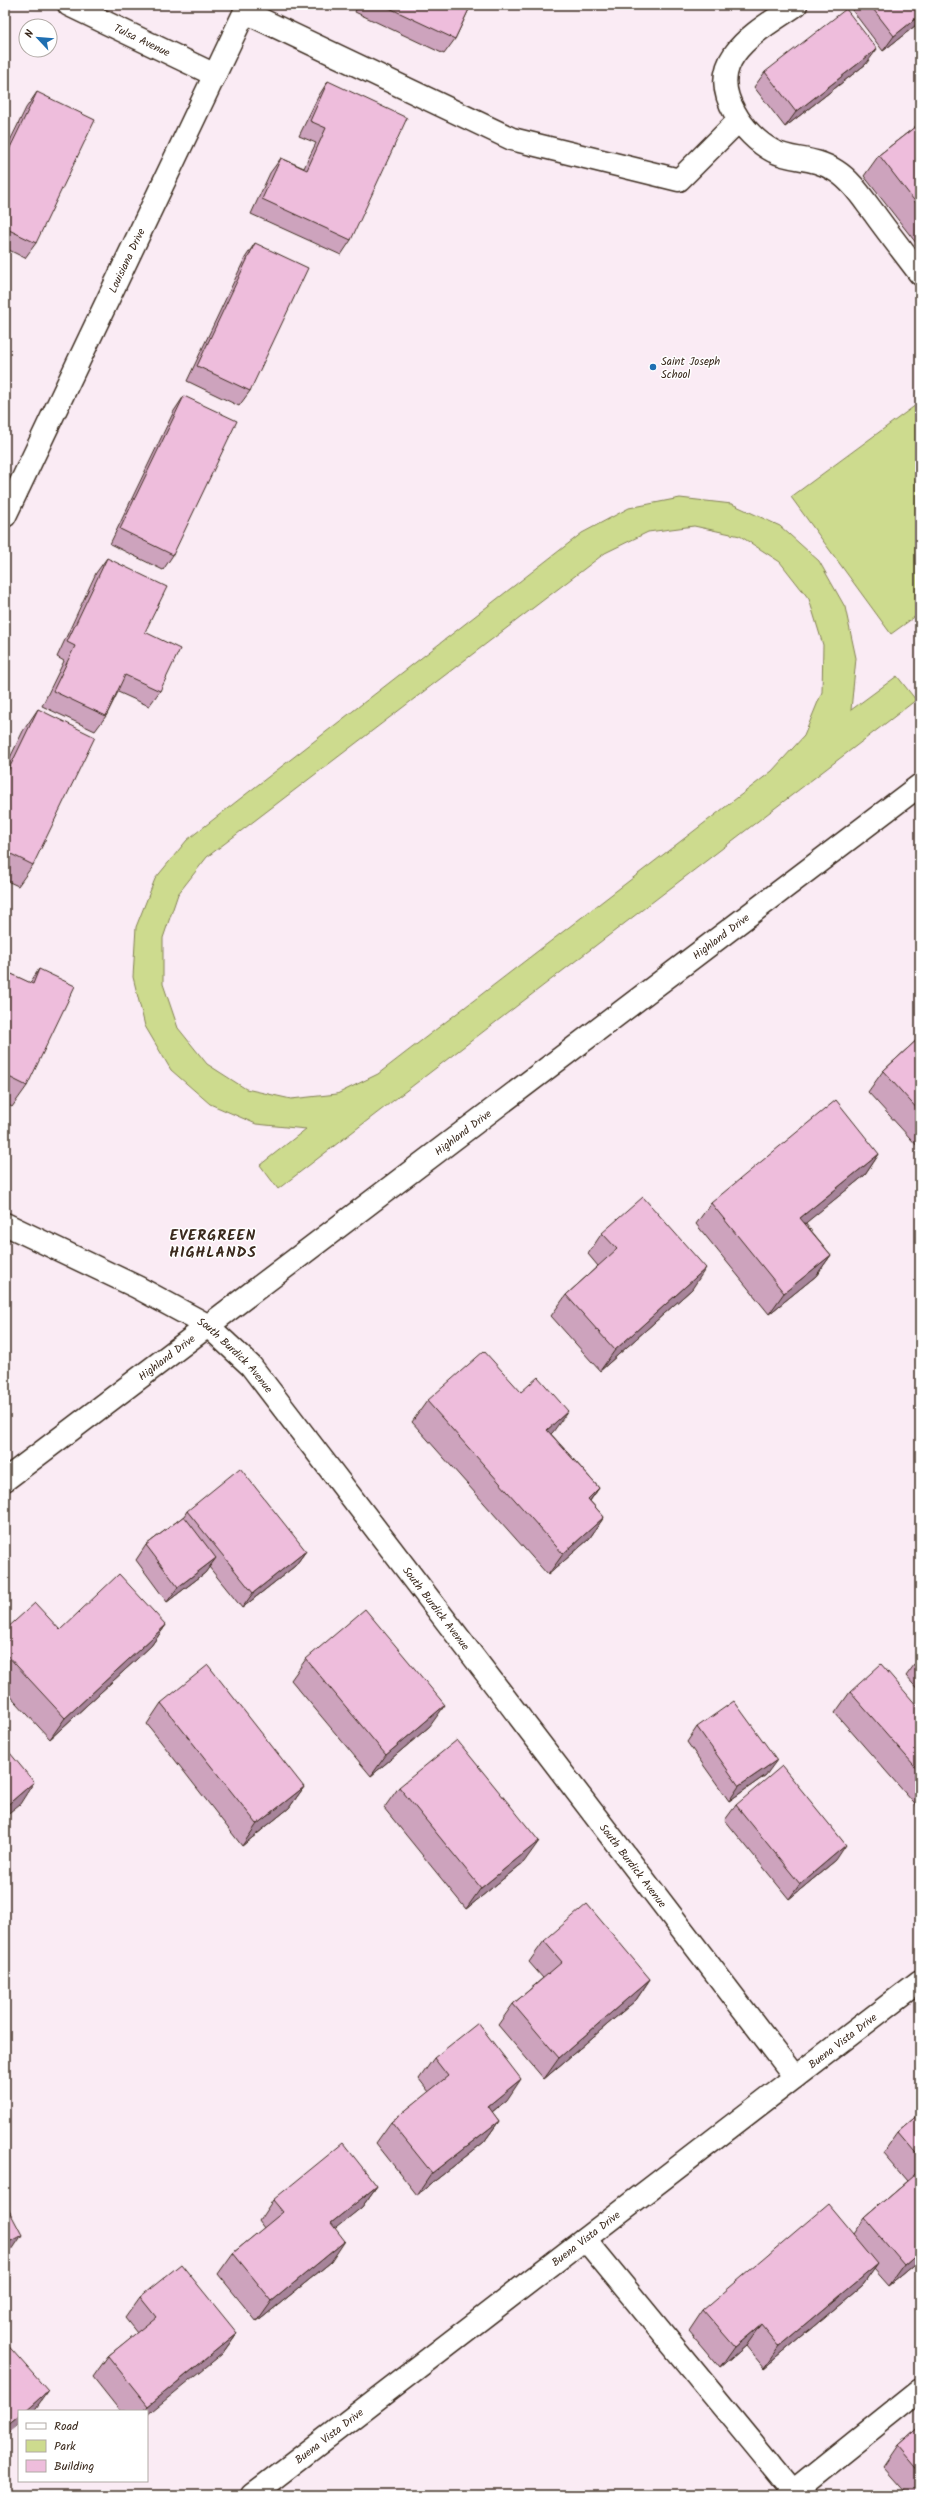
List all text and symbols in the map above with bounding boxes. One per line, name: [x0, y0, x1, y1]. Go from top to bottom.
north arrow: [18, 18, 58, 58]
street label: Tulsa Avenue: [110, 20, 173, 62]
text: N: [20, 27, 40, 41]
street label: Louisiana Drive: [104, 225, 151, 296]
place label: Saint Joseph School: [661, 353, 720, 384]
marker: Saint Joseph School: [648, 362, 658, 372]
street label: Highland Drive: [689, 909, 754, 965]
street label: Highland Drive: [431, 1105, 496, 1161]
district label: EVERGREEN HIGHLANDS: [169, 1224, 257, 1265]
street label: South Burdick Avenue: [194, 1313, 277, 1397]
street label: Highland Drive: [135, 1330, 200, 1386]
street label: South Burdick Avenue: [397, 1563, 474, 1655]
street label: South Burdick Avenue: [594, 1820, 670, 1912]
street label: Buena Vista Drive: [805, 2009, 881, 2074]
street label: Buena Vista Drive: [548, 2207, 625, 2271]
street label: Buena Vista Drive: [291, 2404, 368, 2469]
legend: [18, 2410, 148, 2482]
text: Road: [54, 2417, 79, 2436]
text: Park: [54, 2437, 76, 2456]
text: Building: [54, 2457, 94, 2476]

